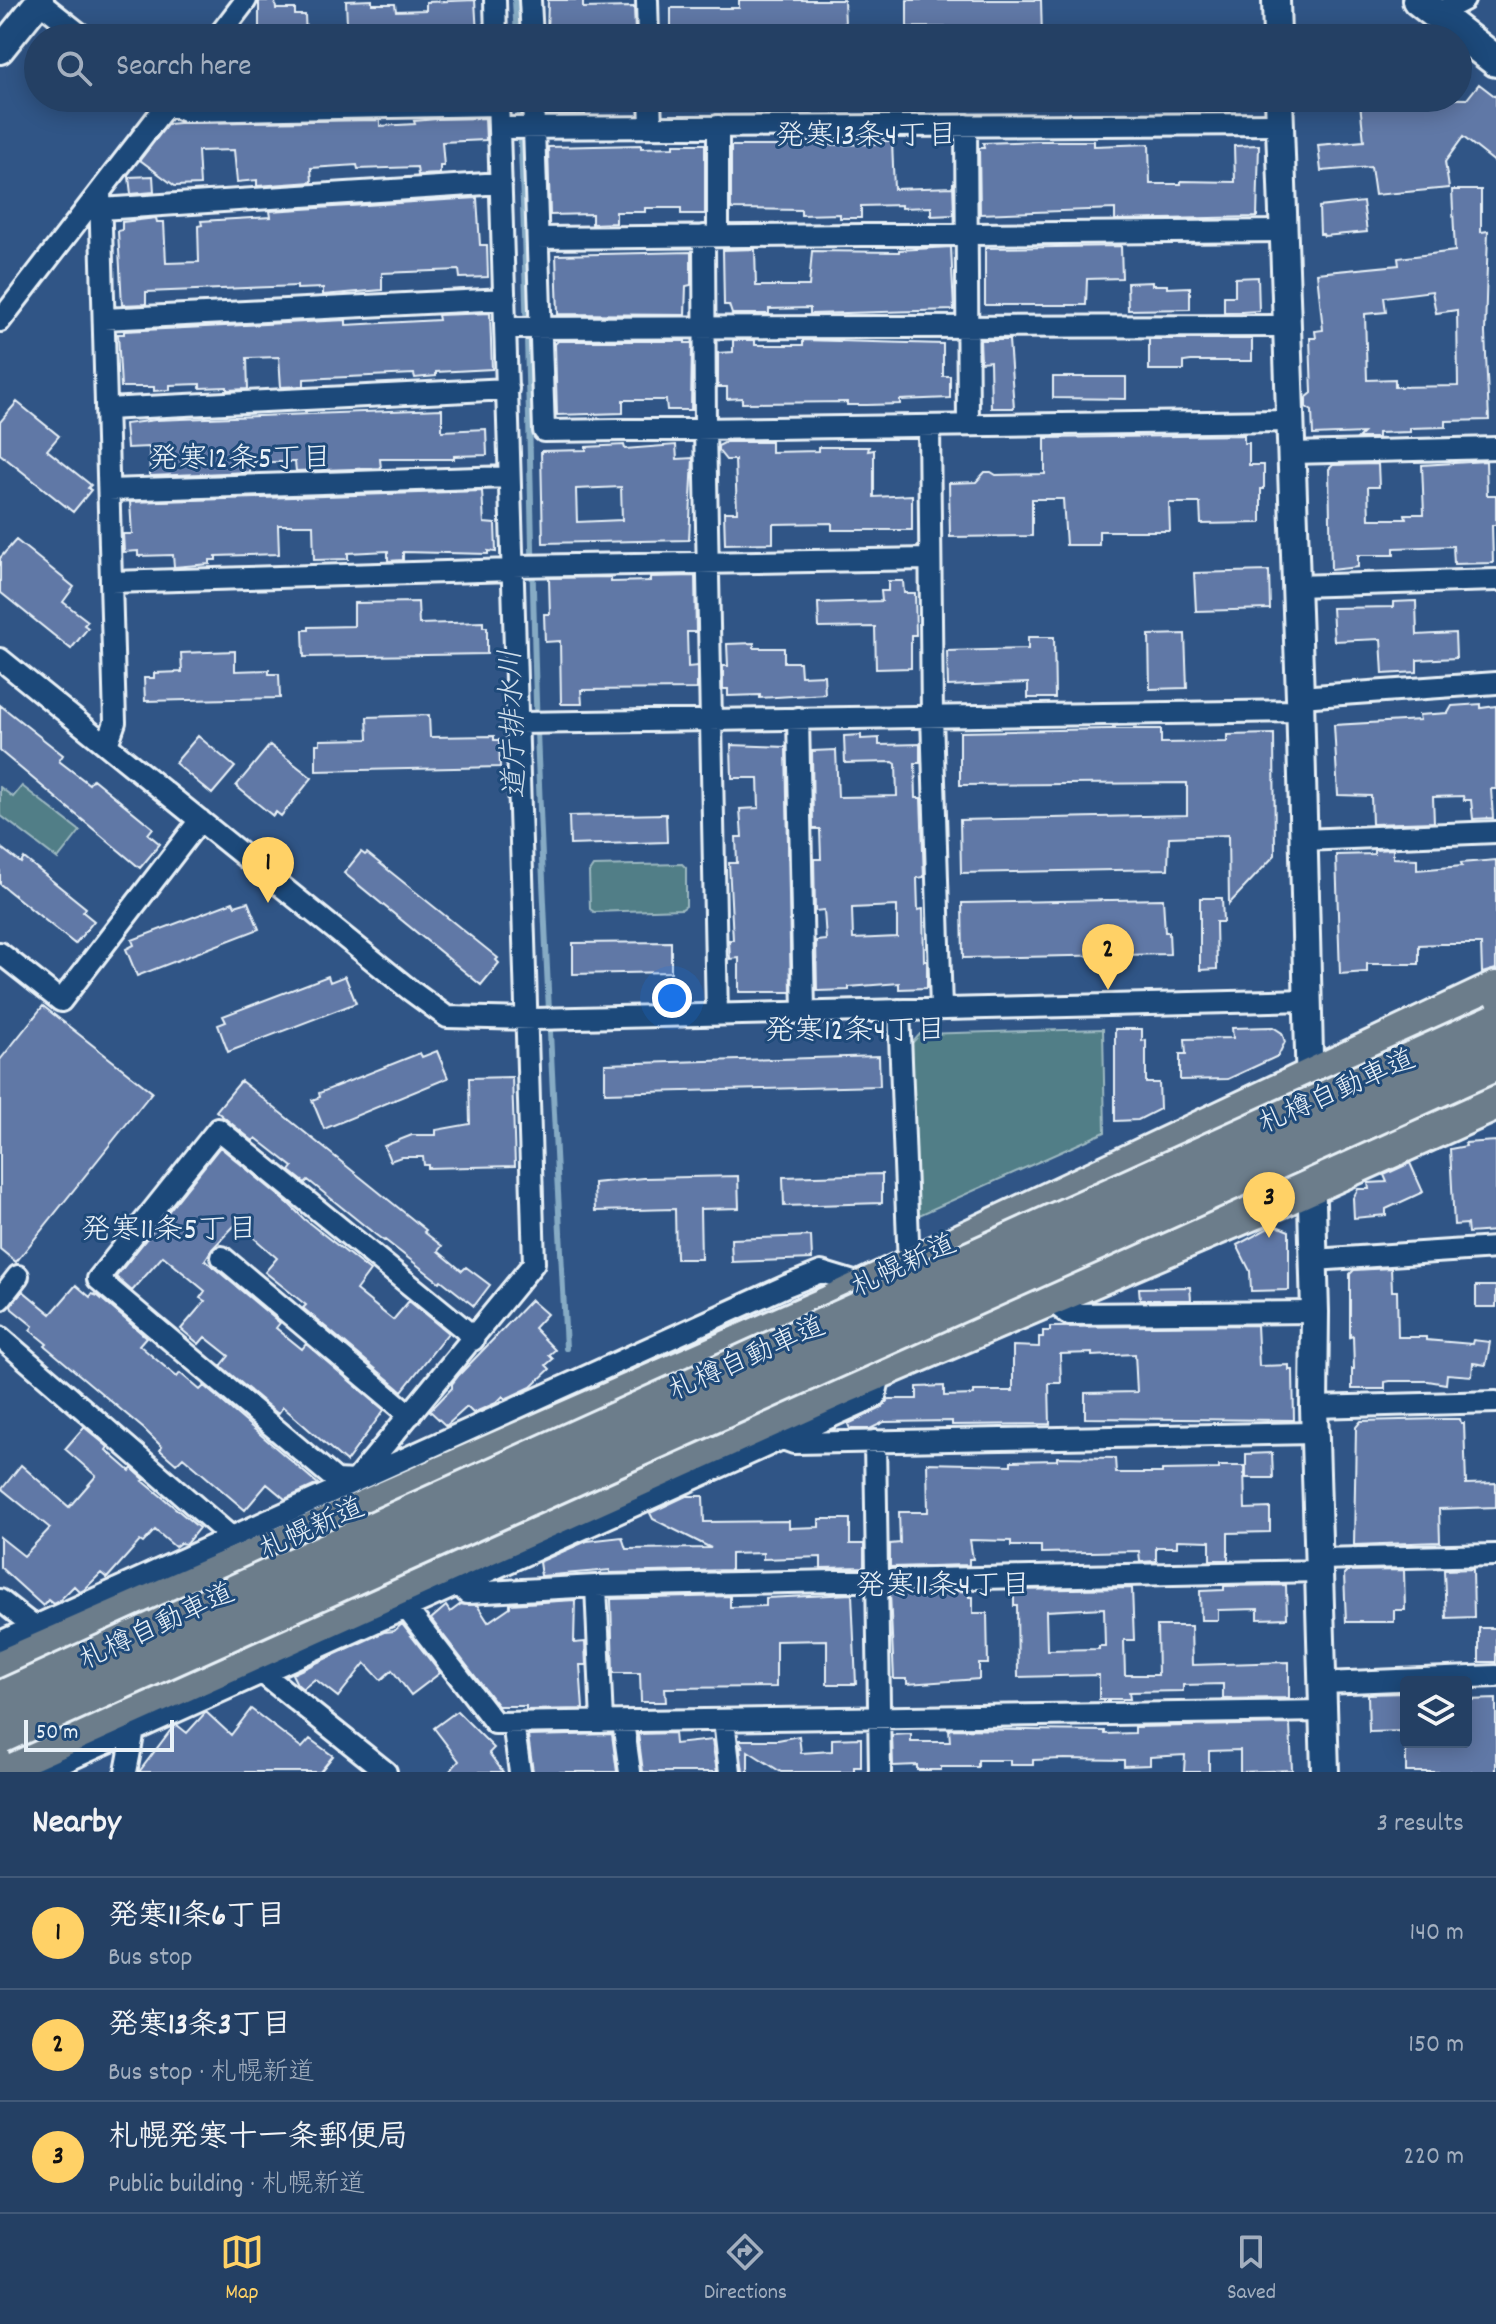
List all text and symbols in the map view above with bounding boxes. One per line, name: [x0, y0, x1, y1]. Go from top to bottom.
search box: [24, 24, 1472, 112]
icon: search: [52, 46, 96, 90]
text: Search here: [116, 47, 252, 90]
district label: 発寒13条4丁目: [775, 117, 957, 160]
district label: 発寒12条5丁目: [148, 440, 332, 483]
water label: 道庁排水川: [492, 648, 540, 800]
pin: 1: [242, 837, 294, 903]
pin: 2: [1082, 924, 1134, 990]
your location: [652, 978, 692, 1018]
district label: 発寒12条4丁目: [764, 1012, 946, 1055]
street label: 札樽自動車道: [1253, 1042, 1423, 1146]
pin: 3: [1243, 1172, 1295, 1238]
district label: 発寒11条5丁目: [80, 1211, 258, 1254]
street label: 札幌新道: [846, 1226, 964, 1310]
street label: 札樽自動車道: [663, 1309, 833, 1413]
street label: 札幌新道: [254, 1490, 372, 1572]
district label: 発寒11条4丁目: [855, 1567, 1031, 1610]
street label: 札樽自動車道: [73, 1575, 243, 1683]
map controls: [1400, 1676, 1472, 1748]
button: layers: [1400, 1676, 1472, 1748]
scale bar: [24, 1716, 174, 1752]
text: 50 m: [36, 1718, 78, 1749]
text: Nearby: [32, 1800, 121, 1849]
text: 3 results: [1377, 1806, 1464, 1843]
text: 発寒11条6丁目: [108, 1897, 286, 1940]
text: 1: [55, 1915, 61, 1952]
text: 140 m: [1410, 1915, 1464, 1952]
text: Bus stop: [108, 1940, 193, 1977]
text: 発寒13条3丁目: [108, 2006, 291, 2049]
text: 2: [52, 2027, 64, 2064]
text: 150 m: [1408, 2027, 1464, 2064]
text: Bus stop · 札幌新道: [108, 2055, 314, 2092]
text: 札幌発寒十一条郵便局: [108, 2118, 408, 2161]
text: 3: [52, 2139, 64, 2176]
text: 220 m: [1403, 2139, 1464, 2176]
text: Public building · 札幌新道: [108, 2167, 365, 2204]
tab: Map: [220, 2230, 264, 2309]
tab: Directions: [704, 2230, 787, 2309]
tab: Saved: [1227, 2230, 1276, 2309]

